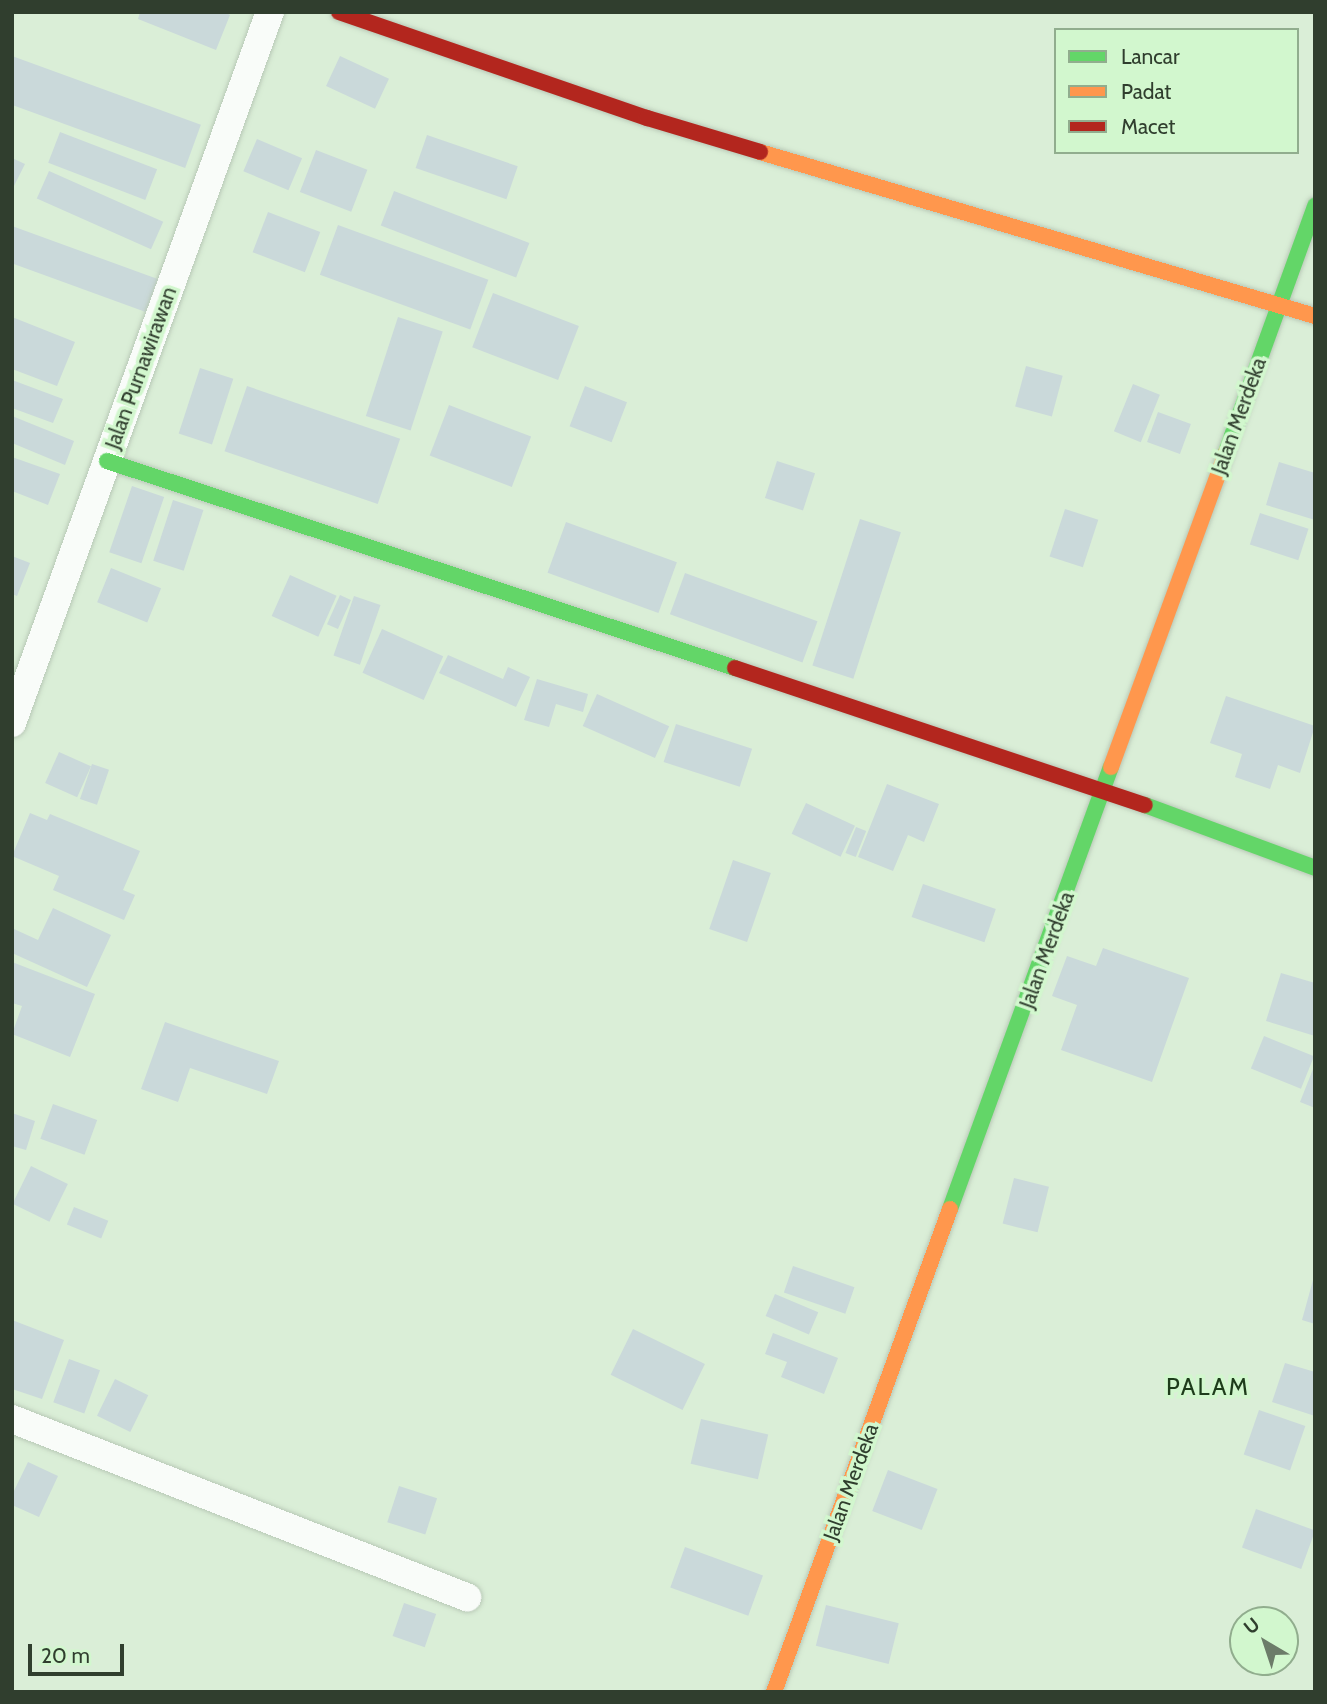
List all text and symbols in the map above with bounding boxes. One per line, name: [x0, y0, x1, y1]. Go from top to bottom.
legend: [1054, 28, 1299, 154]
text: Lancar: [1121, 44, 1180, 69]
text: Padat: [1121, 79, 1171, 104]
text: Macet: [1121, 114, 1175, 139]
street label: Jalan Purnawirawan: [100, 283, 182, 453]
street label: Jalan Merdeka: [1206, 354, 1272, 478]
street label: Jalan Merdeka: [1014, 888, 1080, 1012]
district label: PALAM: [1167, 1373, 1249, 1401]
street label: Jalan Merdeka: [818, 1420, 884, 1544]
north arrow: [1229, 1606, 1299, 1676]
text: U: [1239, 1613, 1264, 1639]
scale bar: [32, 1630, 128, 1674]
text: 20 m: [41, 1643, 90, 1668]

